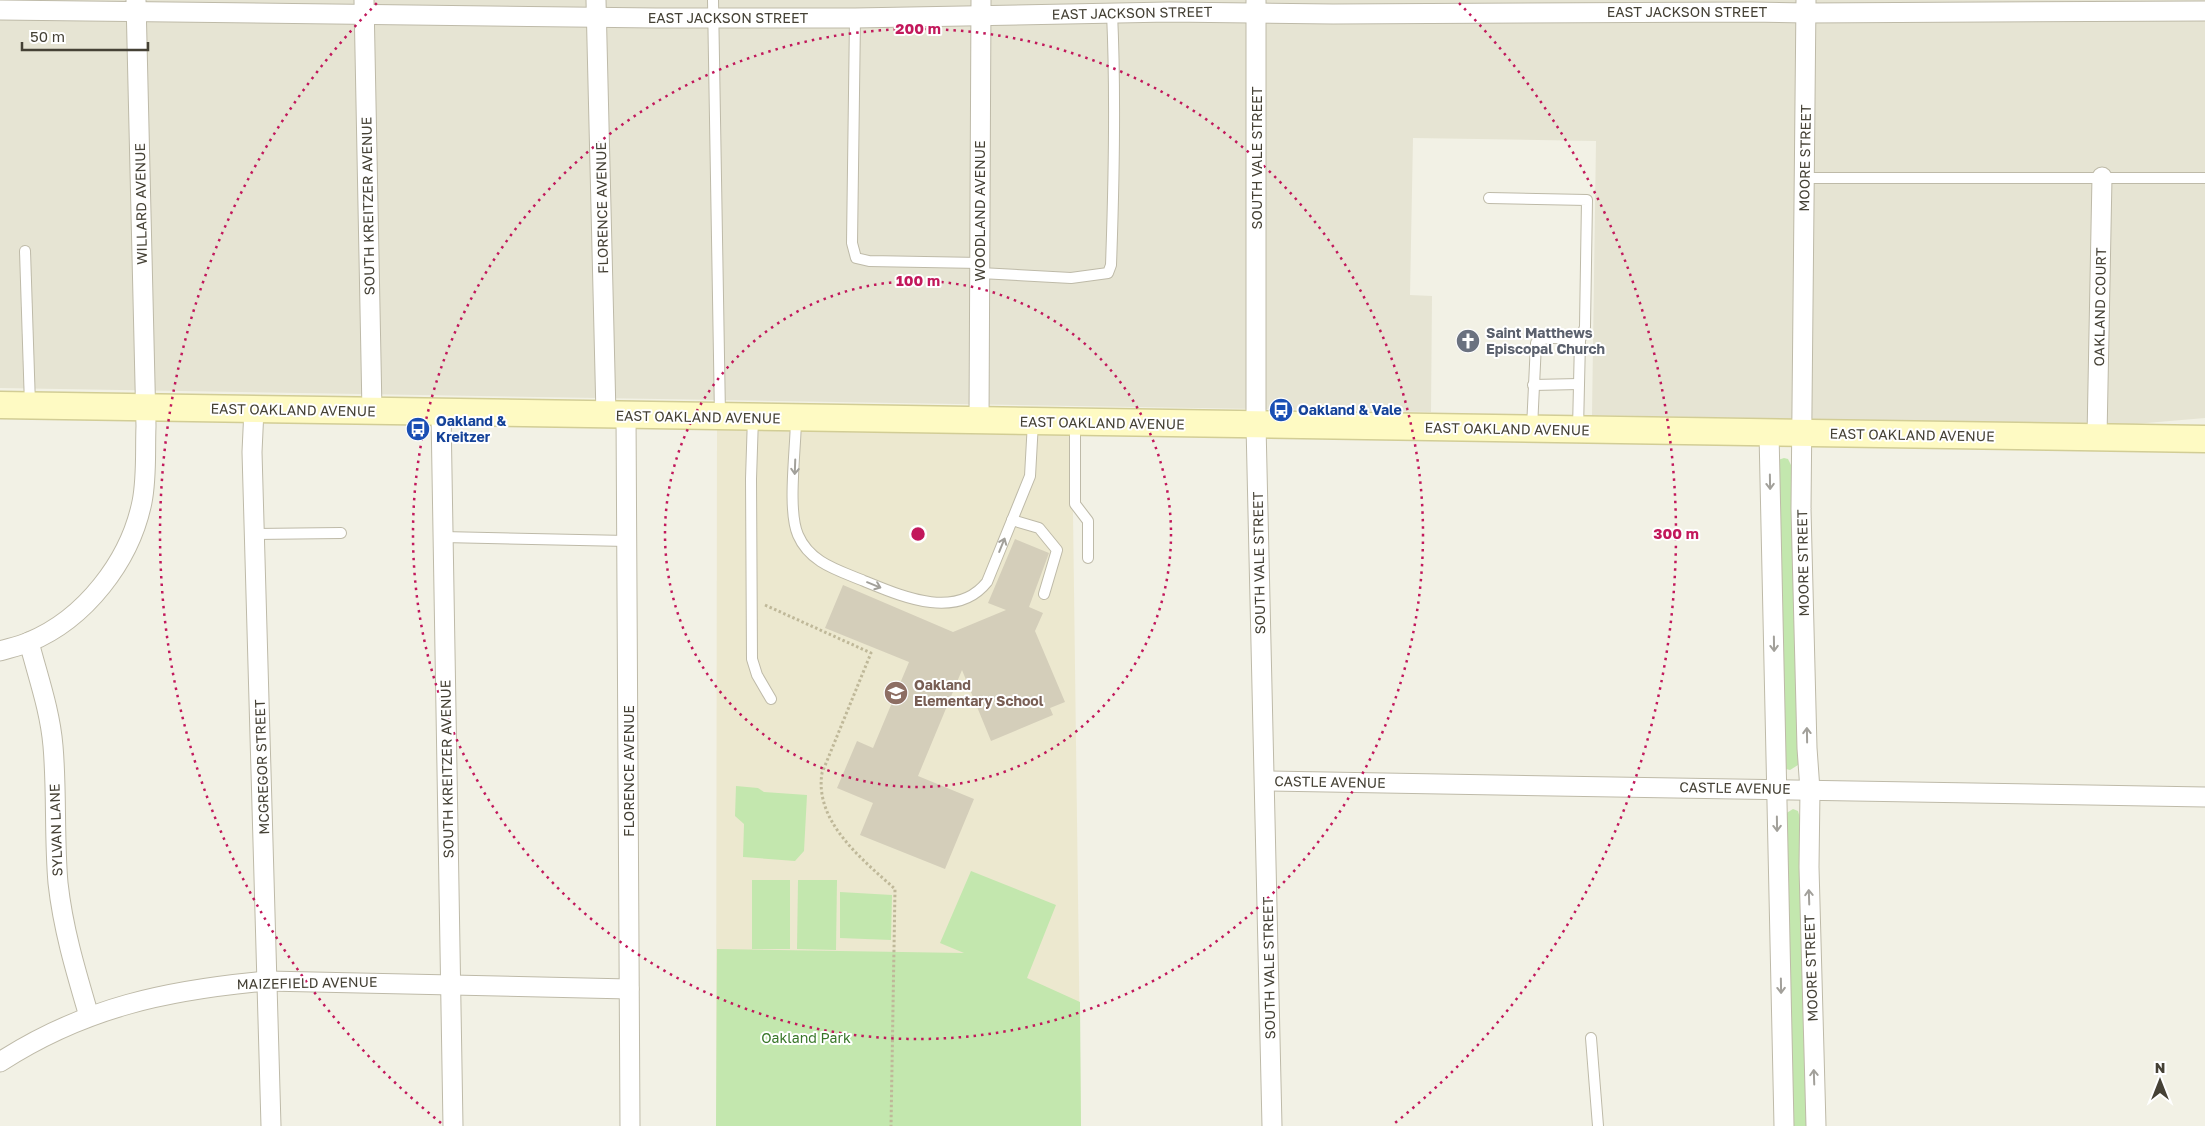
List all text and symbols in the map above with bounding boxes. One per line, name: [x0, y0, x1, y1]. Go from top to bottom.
street label: EAST JACKSON STREET: [1052, 3, 1213, 22]
street label: EAST JACKSON STREET: [1607, 3, 1768, 20]
street label: EAST JACKSON STREET: [648, 9, 809, 26]
text: 200 m: [895, 19, 941, 37]
scale bar: [22, 20, 149, 52]
text: 50 m: [30, 27, 65, 45]
street label: SOUTH VALE STREET: [1248, 86, 1265, 229]
street label: MOORE STREET: [1795, 104, 1814, 212]
street label: SOUTH KREITZER AVENUE: [357, 117, 378, 295]
street label: WOODLAND AVENUE: [971, 141, 988, 281]
street label: FLORENCE AVENUE: [592, 142, 611, 274]
street label: WILLARD AVENUE: [131, 143, 150, 265]
street label: OAKLAND COURT: [2090, 247, 2109, 367]
text: 100 m: [896, 271, 940, 289]
place label: Saint Matthews Episcopal Church: [1486, 324, 1605, 357]
church icon: Saint Matthews Episcopal Church: [1455, 328, 1481, 354]
bus stop icon: Oakland & Vale: [1268, 397, 1294, 423]
street label: EAST OAKLAND AVENUE: [210, 400, 376, 419]
place label: Oakland & Vale: [1298, 401, 1402, 418]
street label: EAST OAKLAND AVENUE: [615, 407, 781, 426]
place label: Oakland & Kreitzer: [436, 412, 506, 445]
street label: EAST OAKLAND AVENUE: [1019, 413, 1185, 432]
bus stop icon: Oakland & Kreitzer: [405, 416, 431, 442]
street label: EAST OAKLAND AVENUE: [1424, 419, 1590, 438]
street label: EAST OAKLAND AVENUE: [1829, 425, 1995, 444]
one-way arrow: [790, 459, 799, 475]
one-way arrow: [1765, 473, 1775, 489]
street label: SOUTH VALE STREET: [1249, 491, 1268, 635]
street label: MOORE STREET: [1793, 509, 1812, 617]
text: 300 m: [1653, 524, 1699, 542]
centre of rings: [909, 525, 927, 543]
one-way arrow: [998, 538, 1007, 553]
one-way arrow: [865, 581, 881, 590]
one-way arrow: [1769, 636, 1779, 652]
place label: Oakland Elementary School: [914, 676, 1044, 709]
street label: SOUTH KREITZER AVENUE: [436, 680, 457, 858]
school or university icon: Oakland Elementary School: [883, 680, 909, 706]
street label: MCGREGOR STREET: [251, 699, 272, 835]
street label: FLORENCE AVENUE: [620, 705, 637, 837]
one-way arrow: [1802, 727, 1811, 743]
street label: CASTLE AVENUE: [1274, 772, 1386, 791]
street label: CASTLE AVENUE: [1679, 778, 1791, 797]
street label: SYLVAN LANE: [45, 783, 66, 877]
one-way arrow: [1772, 816, 1782, 832]
one-way arrow: [1805, 890, 1814, 906]
street label: SOUTH VALE STREET: [1259, 896, 1278, 1040]
street label: MOORE STREET: [1800, 914, 1821, 1022]
street label: MAIZEFIELD AVENUE: [236, 973, 378, 992]
one-way arrow: [1776, 978, 1786, 994]
park label: Oakland Park: [761, 1029, 851, 1046]
north arrow: [2135, 1056, 2185, 1106]
text: N: [2155, 1059, 2165, 1076]
one-way arrow: [1810, 1070, 1819, 1086]

